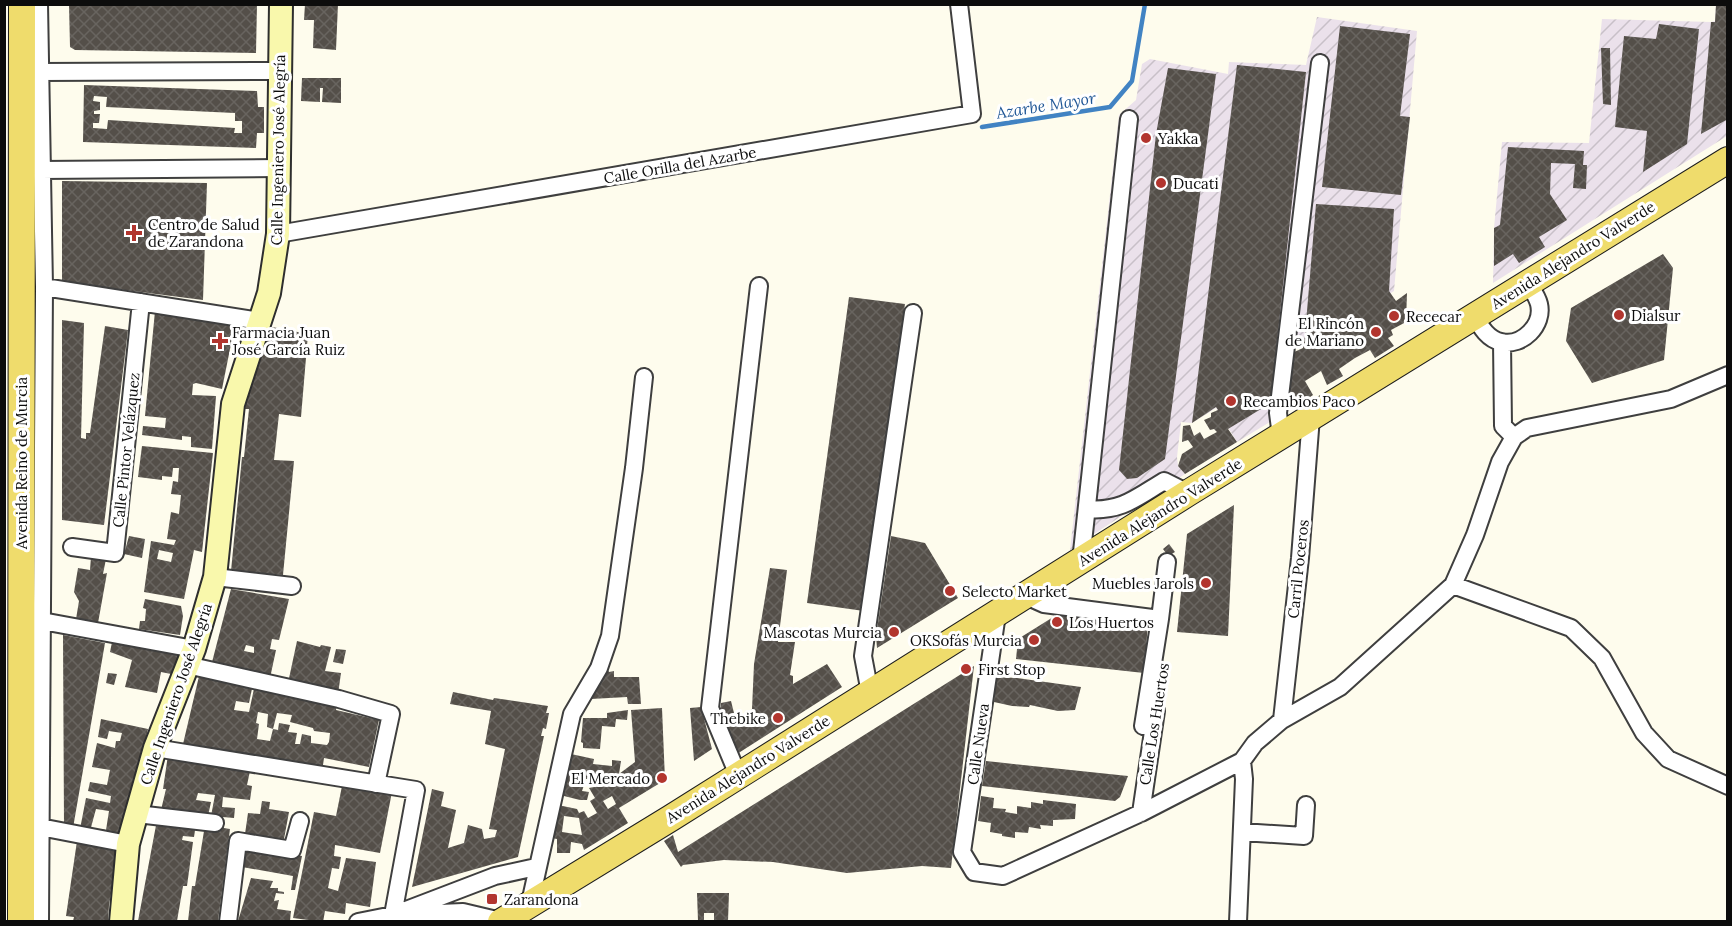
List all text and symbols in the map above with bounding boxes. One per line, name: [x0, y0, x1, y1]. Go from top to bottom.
street label: Calle Ingeniero José Alegría: [267, 54, 289, 246]
water label: Azarbe Mayor: [994, 87, 1098, 123]
place label: Yakka: [1157, 129, 1199, 148]
marker: Yakka: [1139, 131, 1153, 145]
street label: Calle Orilla del Azarbe: [602, 142, 758, 188]
place label: Ducati: [1173, 174, 1219, 193]
marker: Ducati: [1154, 176, 1168, 190]
street label: Avenida Alejandro Valverde: [1487, 197, 1658, 314]
place label: Centro de Salud de Zarandona: [148, 215, 260, 251]
marker: Centro de Salud de Zarandona: [125, 224, 143, 242]
place label: Dialsur: [1631, 306, 1681, 325]
place label: Rececar: [1406, 307, 1462, 326]
marker: Dialsur: [1612, 308, 1626, 322]
marker: Rececar: [1387, 309, 1401, 323]
place label: El Rincón de Mariano: [1285, 314, 1364, 350]
place label: Farmacia Juan José García Ruiz: [231, 323, 345, 359]
marker: El Rincón de Mariano: [1369, 325, 1383, 339]
marker: Farmacia Juan José García Ruiz: [213, 334, 227, 348]
street label: Calle Pintor Velázquez: [108, 371, 144, 529]
street label: Avenida Reino de Murcia: [12, 377, 31, 550]
place label: Recambios Paco: [1243, 392, 1356, 411]
marker: Recambios Paco: [1224, 394, 1238, 408]
street label: Avenida Alejandro Valverde: [1074, 454, 1245, 571]
street label: Carril Poceros: [1283, 519, 1313, 619]
place label: Muebles Jarols: [1092, 574, 1194, 593]
marker: Muebles Jarols: [1199, 576, 1213, 590]
place label: Selecto Market: [962, 582, 1067, 601]
marker: Selecto Market: [943, 584, 957, 598]
street label: Calle Ingeniero José Alegría: [136, 600, 216, 787]
place label: Los Huertos: [1069, 613, 1154, 632]
marker: Los Huertos: [1050, 615, 1064, 629]
place label: Mascotas Murcia: [763, 623, 882, 642]
marker: Mascotas Murcia: [887, 625, 901, 639]
place label: OKSofás Murcia: [910, 631, 1022, 650]
marker: OKSofás Murcia: [1027, 633, 1041, 647]
place label: First Stop: [978, 660, 1046, 679]
marker: First Stop: [959, 662, 973, 676]
street label: Calle Los Huertos: [1135, 662, 1173, 786]
street label: Calle Nueva: [963, 702, 993, 786]
place label: Thebike: [710, 709, 766, 728]
street label: Avenida Alejandro Valverde: [662, 711, 833, 828]
marker: Thebike: [771, 711, 785, 725]
place label: El Mercado: [571, 769, 650, 788]
marker: El Mercado: [655, 771, 669, 785]
place label: Zarandona: [504, 890, 579, 909]
marker: Zarandona: [485, 892, 499, 906]

